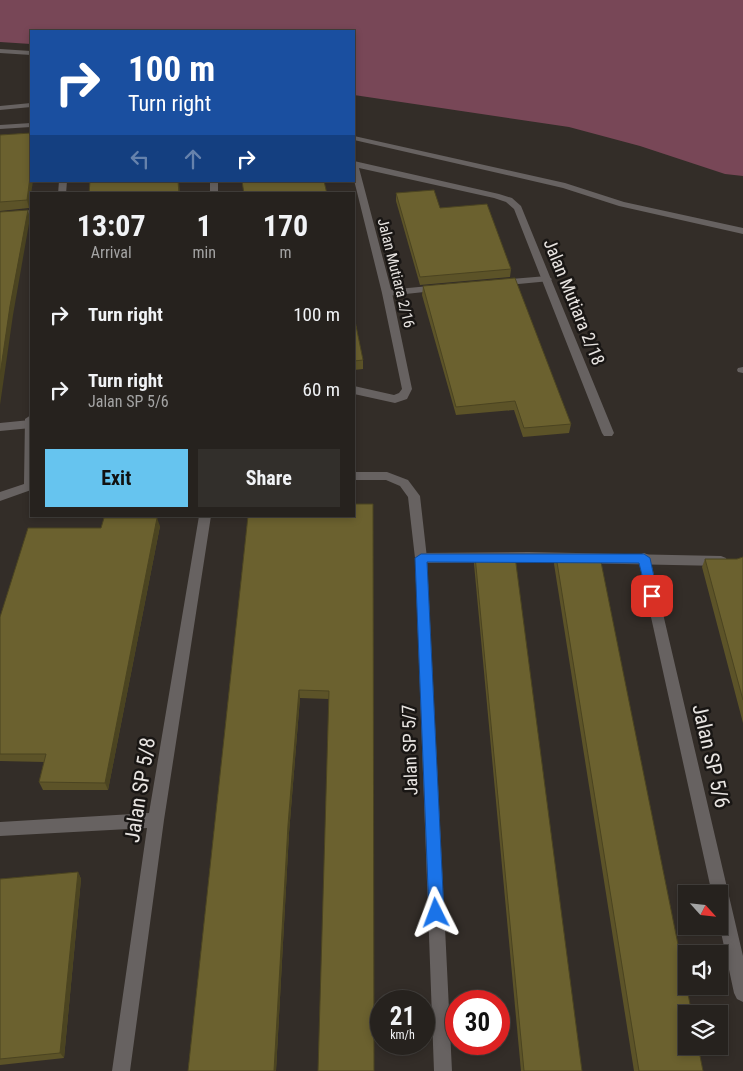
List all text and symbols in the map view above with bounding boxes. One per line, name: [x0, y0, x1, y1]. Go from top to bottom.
text: 100 m: [128, 49, 215, 90]
icon: right: [45, 50, 110, 115]
text: Turn right: [128, 91, 211, 116]
icon: left: [126, 145, 154, 173]
icon: ahead: [179, 145, 207, 173]
icon: right: [232, 145, 260, 173]
text: 13:07: [77, 208, 146, 243]
text: 1: [197, 208, 212, 243]
text: 170: [263, 208, 308, 243]
street label: Jalan Mutiara 2/16: [374, 216, 418, 330]
street label: Jalan Mutiara 2/18: [540, 236, 609, 368]
text: Arrival: [91, 243, 132, 262]
text: min: [192, 243, 216, 262]
text: m: [279, 243, 291, 262]
icon: right: [45, 301, 73, 329]
text: Turn right: [88, 303, 163, 326]
text: 100 m: [293, 303, 340, 326]
text: Turn right: [88, 369, 163, 392]
icon: right: [45, 376, 73, 404]
text: 60 m: [303, 378, 340, 401]
text: Jalan SP 5/6: [88, 392, 169, 411]
button: Exit: [45, 449, 188, 507]
button: Share: [198, 449, 340, 507]
pin: [631, 575, 673, 617]
icon: arrive: [638, 582, 666, 610]
street label: Jalan SP 5/6: [687, 702, 735, 810]
street label: Jalan SP 5/7: [397, 704, 422, 796]
street label: Jalan SP 5/8: [120, 736, 160, 844]
north arrow: [678, 885, 728, 935]
map controls: [678, 885, 728, 1055]
position arrow: [409, 886, 461, 938]
button: sound: [678, 945, 728, 995]
speed limit sign: 30: [445, 990, 510, 1055]
text: 21: [390, 1002, 415, 1031]
button: layers: [678, 1005, 728, 1055]
text: km/h: [390, 1028, 415, 1042]

